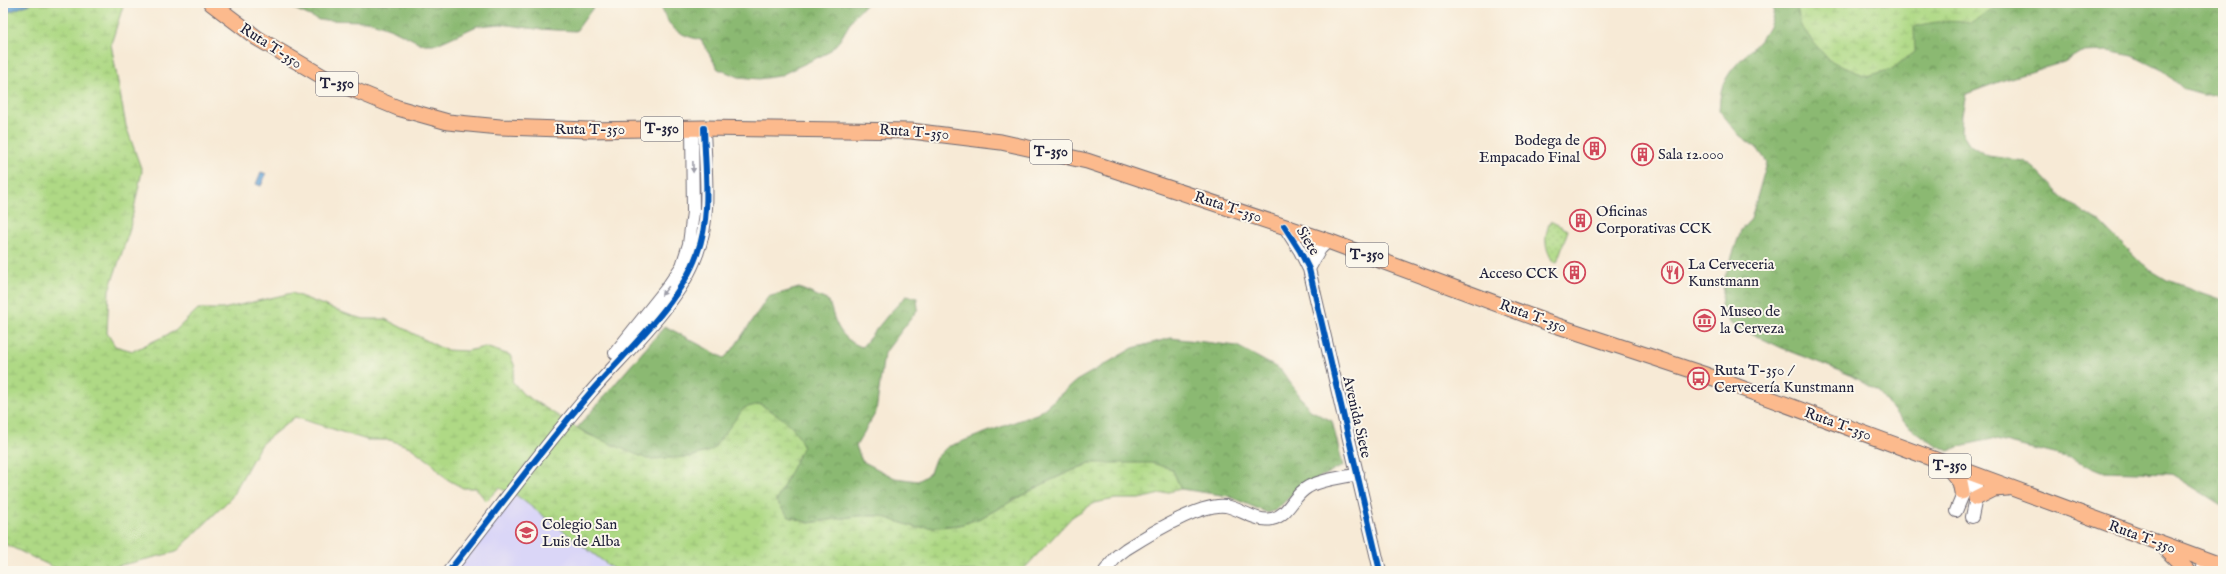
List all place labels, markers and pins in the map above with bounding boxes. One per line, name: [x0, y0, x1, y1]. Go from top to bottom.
place label: Bodega de Empacado Final: [1479, 131, 1581, 167]
building icon: Bodega de Empacado Final: [1582, 136, 1608, 162]
building icon: Sala 12.000: [1629, 141, 1655, 167]
place label: Sala 12.000: [1658, 145, 1724, 164]
place label: Oficinas Corporativas CCK: [1596, 202, 1712, 238]
building icon: Oficinas Corporativas CCK: [1568, 207, 1594, 233]
place label: La Cerveceria Kunstmann: [1688, 255, 1775, 291]
building icon: Acceso CCK: [1561, 260, 1587, 286]
restaurant icon: La Cerveceria Kunstmann: [1659, 260, 1685, 286]
place label: Acceso CCK: [1478, 264, 1558, 283]
place label: Museo de la Cerveza: [1720, 302, 1784, 338]
museum icon: Museo de la Cerveza: [1692, 307, 1718, 333]
place label: Ruta T-350 / Cervecería Kunstmann: [1714, 361, 1854, 397]
bus stop icon: Ruta T-350 / Cervecería Kunstmann: [1685, 366, 1711, 392]
place label: Colegio San Luis de Alba: [542, 515, 620, 551]
school or university icon: Colegio San Luis de Alba: [513, 520, 539, 546]

